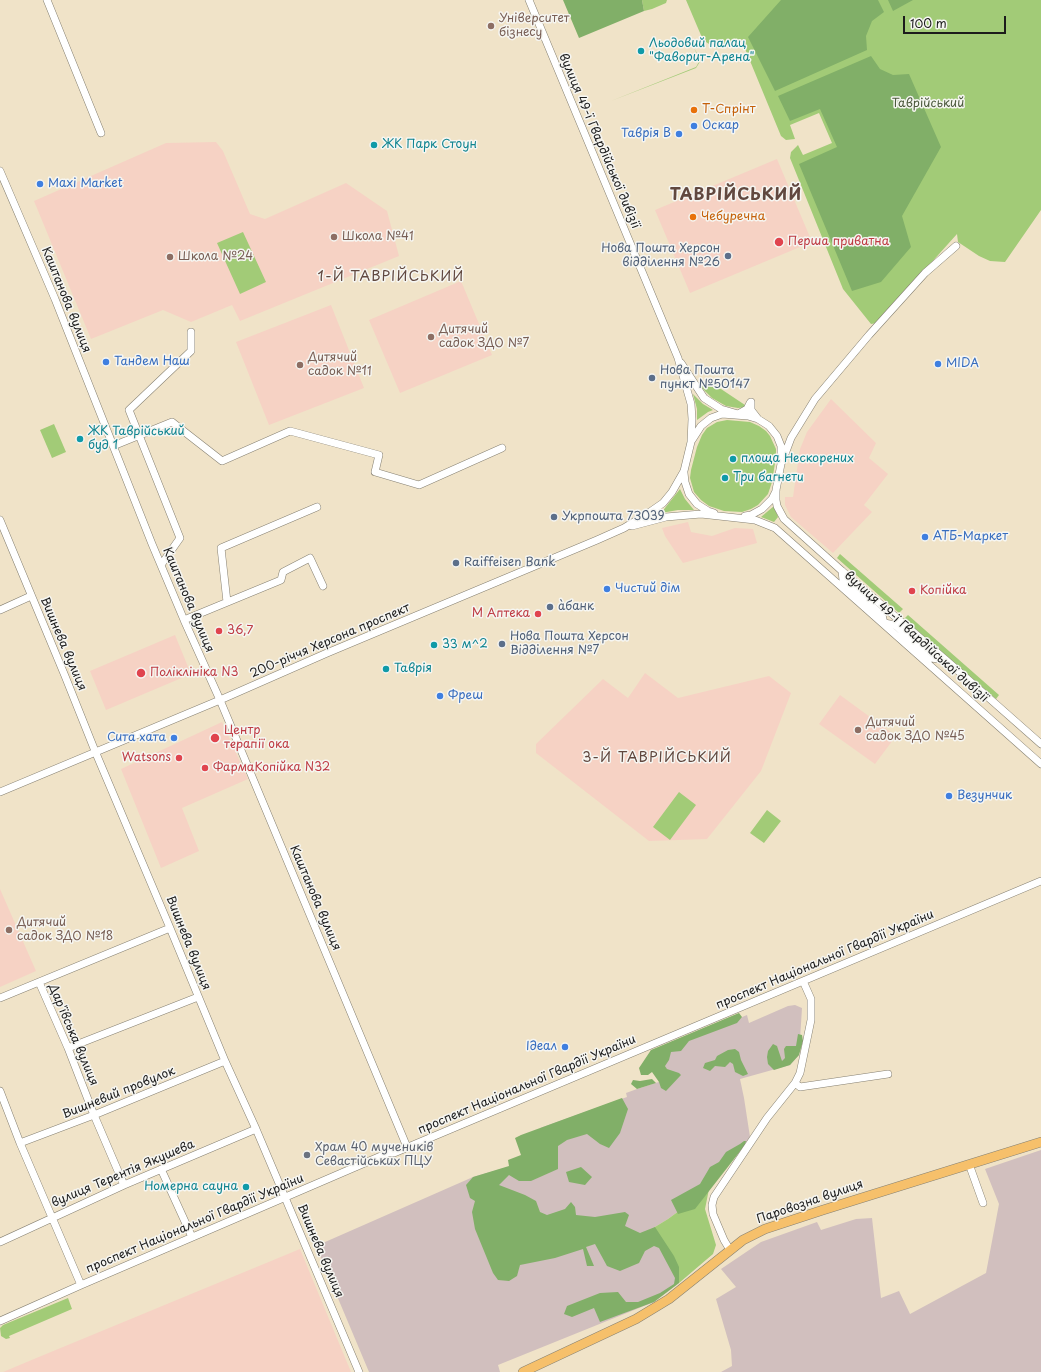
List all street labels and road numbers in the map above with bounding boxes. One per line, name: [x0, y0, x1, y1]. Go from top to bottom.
street label: вулиця 49-ї Гвардійської дивізії: [556, 51, 642, 231]
street label: Каштанова вулиця: [38, 245, 94, 355]
street label: Каштанова вулиця: [159, 545, 217, 655]
street label: вулиця 49-ї Гвардійської дивізії: [841, 569, 991, 705]
street label: Вишнева вулиця: [37, 595, 89, 693]
street label: 200-річчя Херсона проспект: [248, 601, 412, 681]
street label: Каштанова вулиця: [286, 843, 344, 953]
street label: Вишнева вулиця: [163, 894, 213, 992]
street label: проспект Національної Гвардії України: [714, 907, 936, 1013]
street label: Дар'ївська вулиця: [45, 982, 101, 1088]
street label: проспект Національної Гвардії України: [416, 1032, 638, 1138]
street label: Вишневий провулок: [61, 1064, 177, 1122]
street label: вулиця Терентія Якушева: [49, 1137, 197, 1211]
street label: проспект Національної Гвардії України: [84, 1171, 306, 1277]
street label: Паровозна вулиця: [755, 1177, 865, 1227]
street label: Вишнева вулиця: [294, 1202, 346, 1300]

